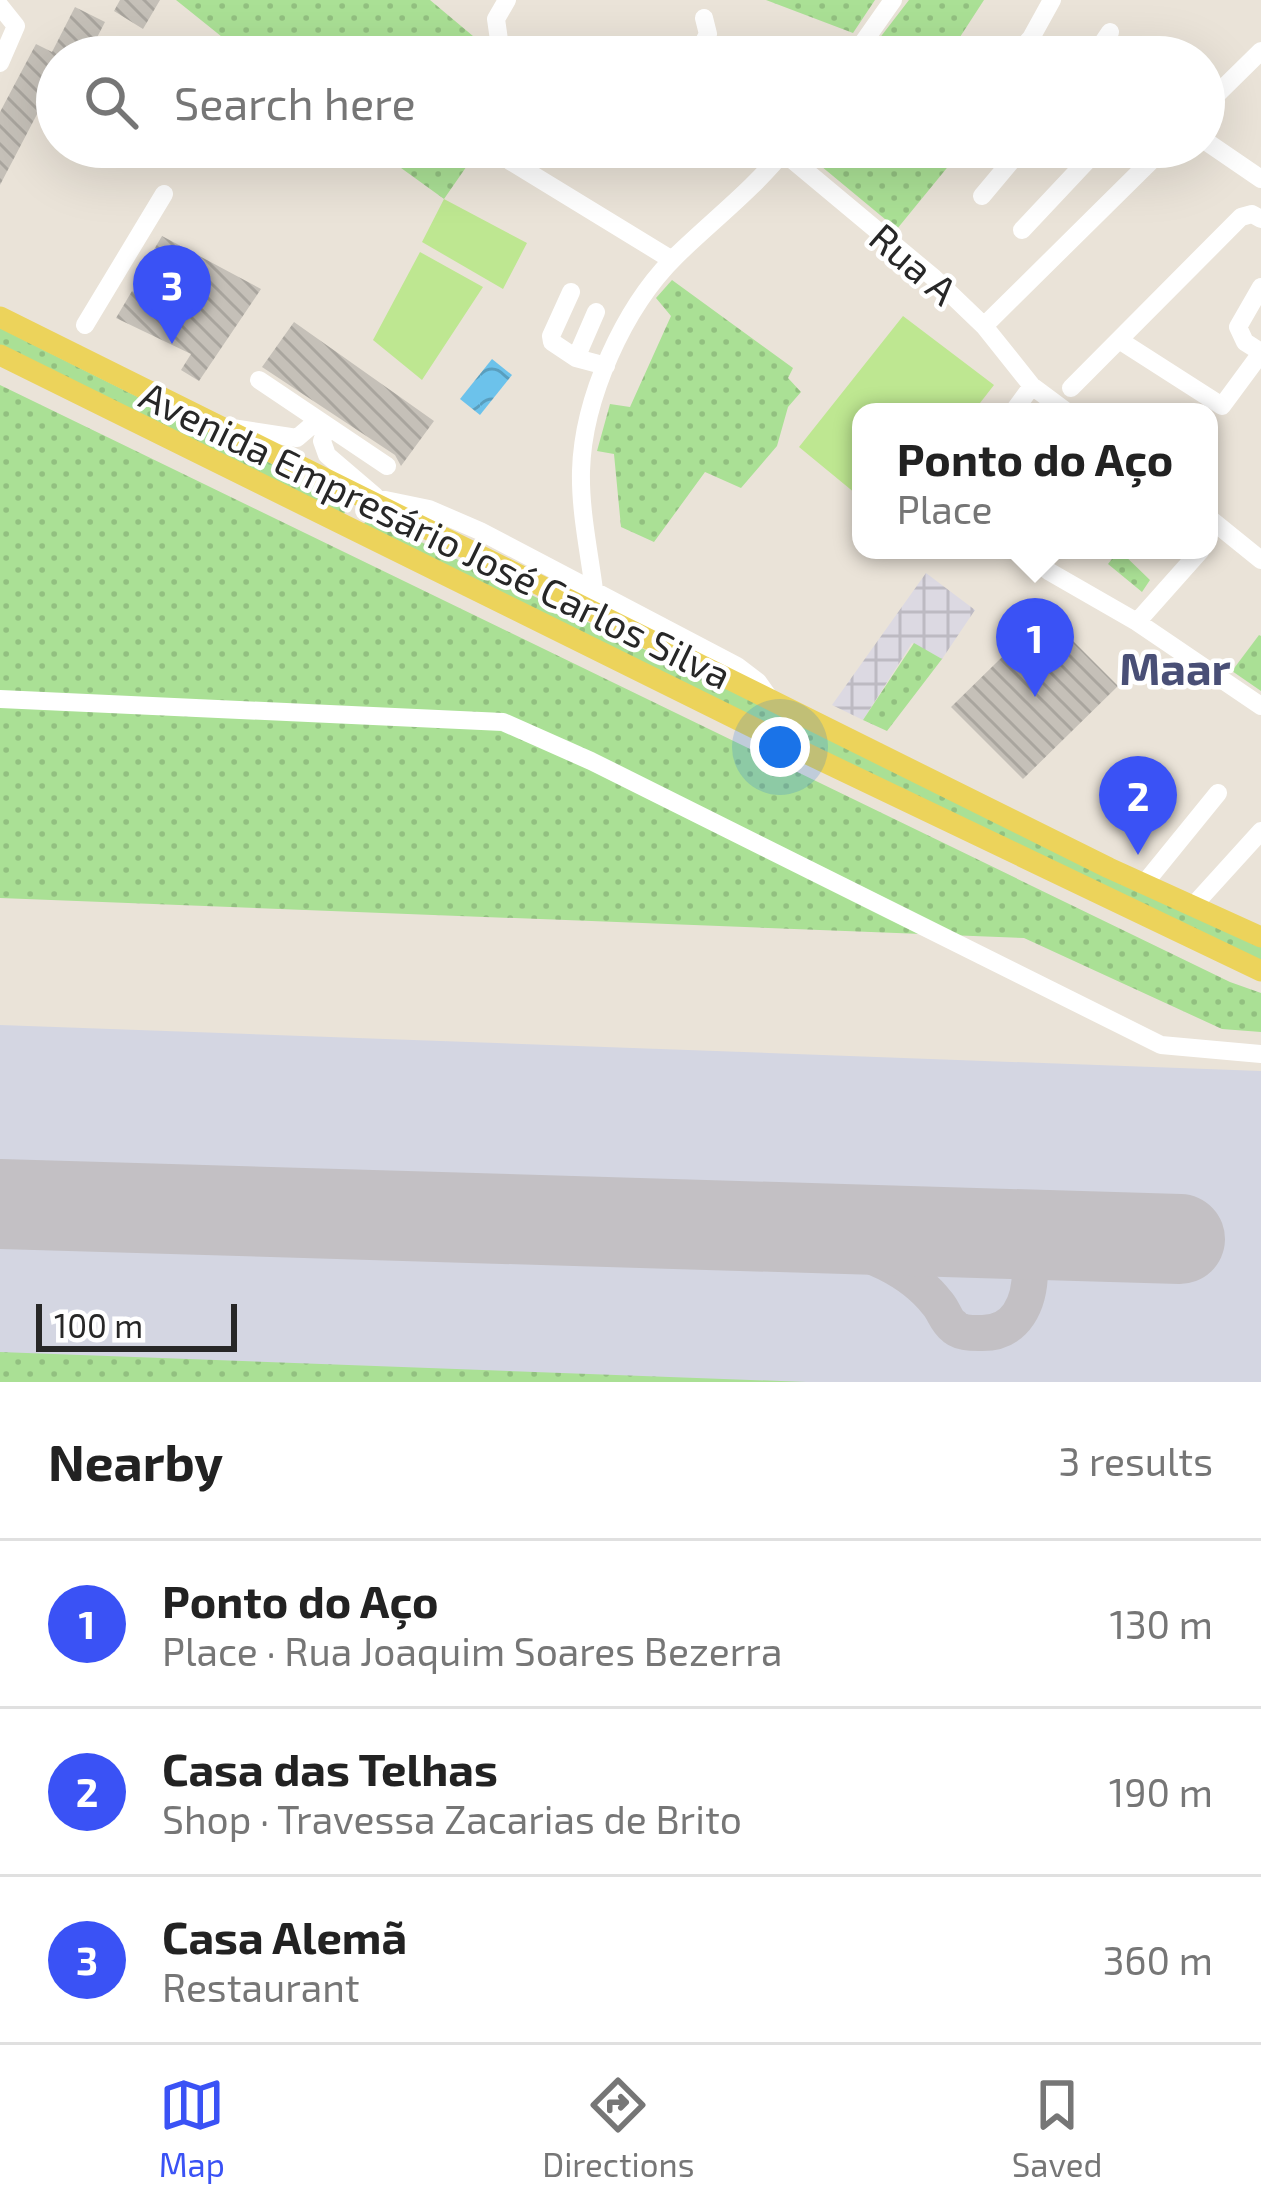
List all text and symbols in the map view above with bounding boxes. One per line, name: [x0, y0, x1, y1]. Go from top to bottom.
search box: [36, 36, 1225, 168]
icon: search: [78, 69, 144, 135]
text: Search here: [174, 75, 416, 129]
street label: Rua A: [861, 213, 967, 313]
pin: 3: [133, 245, 211, 344]
street label: Avenida Empresário José Carlos Silva: [133, 370, 739, 698]
popup: [852, 403, 1218, 559]
text: Ponto do Aço: [897, 431, 1173, 485]
text: Place: [897, 485, 992, 532]
pin: 1: [996, 598, 1074, 697]
district label: Maar: [1119, 640, 1231, 694]
your location: [750, 717, 810, 777]
pin: 2: [1099, 756, 1177, 855]
scale bar: [36, 1298, 237, 1351]
text: 100 m: [54, 1305, 143, 1345]
text: Nearby: [48, 1430, 223, 1491]
text: 3 results: [1059, 1437, 1213, 1484]
text: Ponto do Aço: [162, 1573, 439, 1627]
text: 1: [79, 1600, 95, 1647]
text: 130 m: [1109, 1600, 1213, 1647]
text: Place · Rua Joaquim Soares Bezerra: [162, 1627, 782, 1674]
text: Casa das Telhas: [162, 1741, 498, 1795]
text: 2: [76, 1768, 98, 1815]
text: 190 m: [1109, 1768, 1213, 1815]
text: Shop · Travessa Zacarias de Brito: [162, 1795, 742, 1842]
text: Casa Alemã: [162, 1909, 407, 1963]
text: 3: [76, 1936, 98, 1983]
text: 360 m: [1103, 1936, 1213, 1983]
text: Restaurant: [162, 1963, 360, 2010]
tab: Map: [159, 2072, 225, 2184]
tab: Directions: [542, 2072, 694, 2184]
tab: Saved: [1012, 2072, 1102, 2184]

